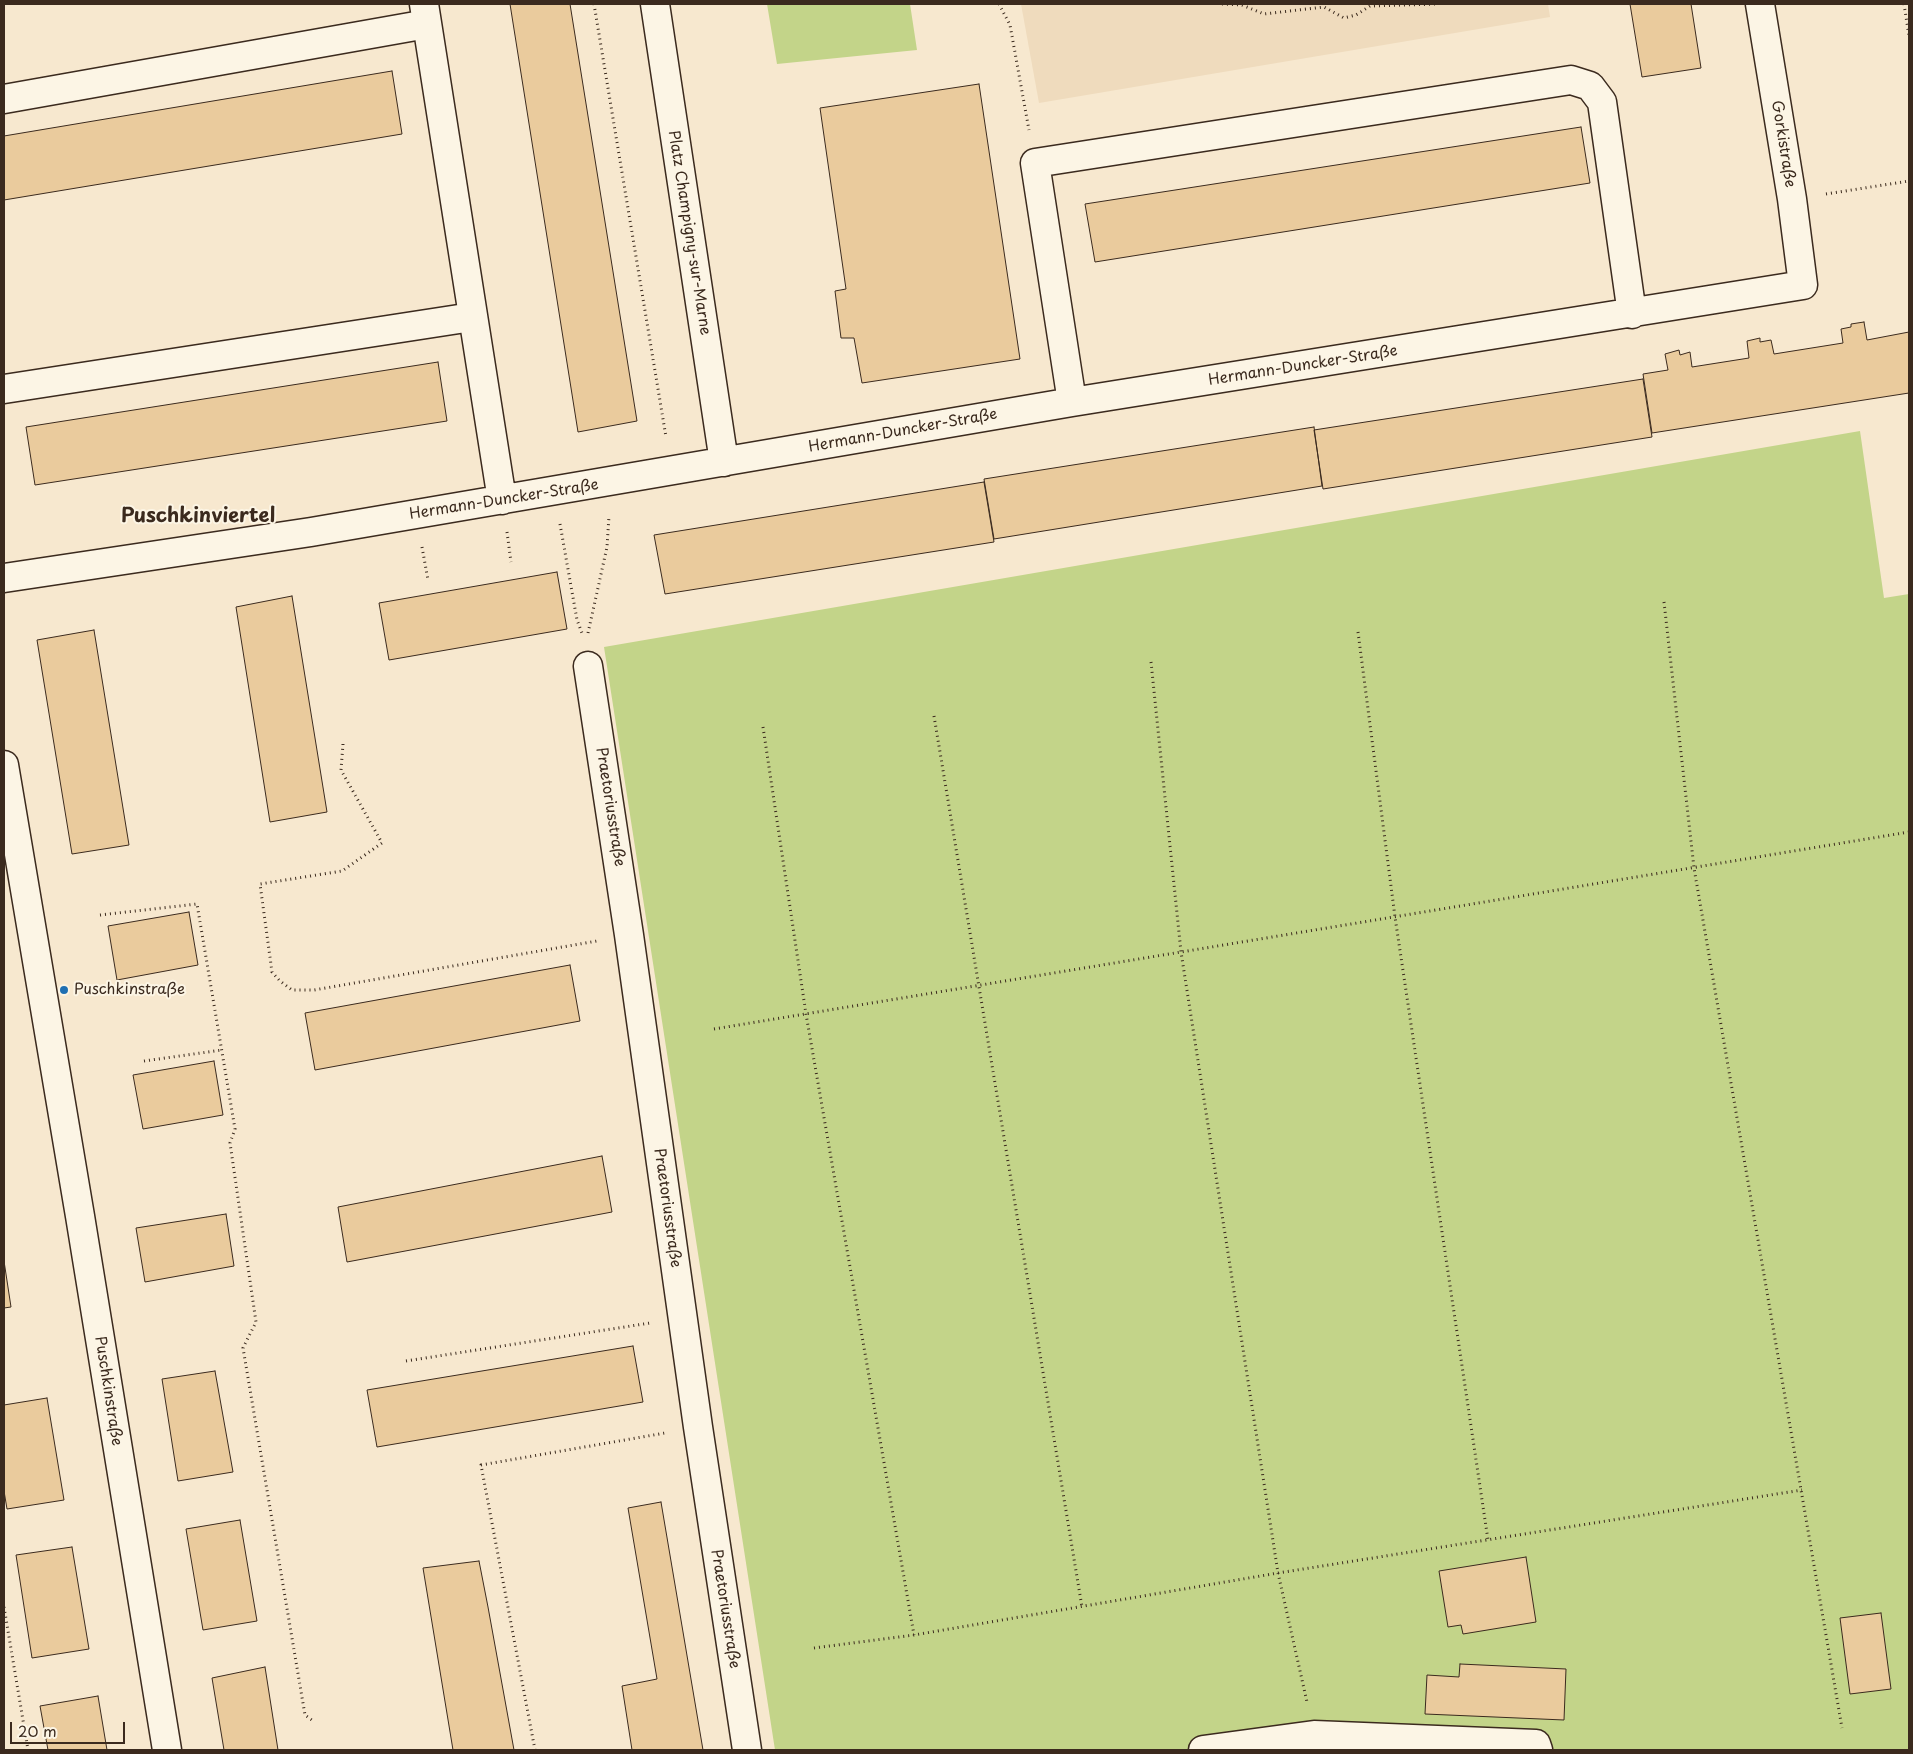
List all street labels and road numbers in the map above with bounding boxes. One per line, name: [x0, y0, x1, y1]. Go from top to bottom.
street label: Gorkistraße: [1767, 99, 1799, 189]
street label: Platz Champigny-sur-Marne: [664, 129, 714, 337]
street label: Hermann-Duncker-Straße: [1207, 342, 1399, 390]
street label: Hermann-Duncker-Straße: [807, 406, 999, 456]
street label: Hermann-Duncker-Straße: [408, 476, 600, 524]
street label: Praetoriusstraße: [592, 746, 628, 868]
street label: Praetoriusstraße: [650, 1147, 684, 1269]
street label: Puschkinstraße: [90, 1335, 126, 1447]
street label: Praetoriusstraße: [707, 1548, 743, 1670]

